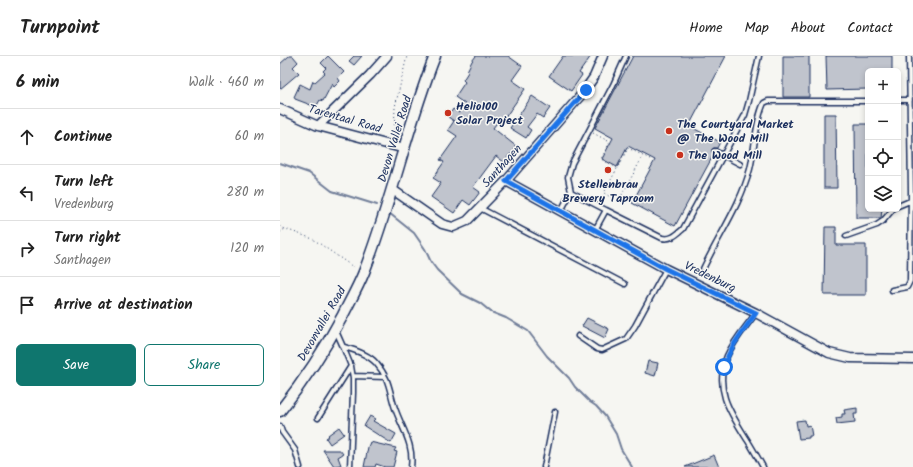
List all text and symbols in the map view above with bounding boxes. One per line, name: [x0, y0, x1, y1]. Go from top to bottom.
text: Turnpoint: [20, 13, 100, 43]
text: Home: [689, 17, 723, 39]
text: Map: [745, 17, 769, 39]
text: About: [791, 17, 825, 39]
text: Contact: [847, 17, 893, 39]
map controls: [865, 68, 901, 212]
button: +: [865, 68, 901, 104]
text: 6 min: [16, 69, 60, 96]
text: Walk · 460 m: [188, 72, 264, 93]
route end: [577, 81, 595, 99]
street label: Devon Vallei Road: [373, 92, 418, 185]
place label: Helio100 Solar Project: [456, 97, 524, 130]
street label: Tarentaal Road: [306, 99, 385, 139]
button: −: [865, 104, 901, 140]
marker: Helio100 Solar Project: [443, 108, 453, 118]
place label: The Courtyard Market @ The Wood Mill: [677, 115, 794, 148]
text: Continue: [54, 125, 112, 149]
icon: ahead: [16, 126, 38, 148]
text: 60 m: [235, 126, 264, 147]
marker: The Courtyard Market @ The Wood Mill: [664, 126, 674, 136]
street label: Santhagen: [477, 140, 527, 192]
button: locate: [865, 140, 901, 176]
place label: The Wood Mill: [688, 146, 763, 165]
marker: The Wood Mill: [675, 150, 685, 160]
marker: Stellenbrau Brewery Taproom: [603, 165, 613, 175]
text: Turn left: [54, 170, 114, 194]
place label: Stellenbrau Brewery Taproom: [562, 175, 654, 208]
button: layers: [865, 176, 901, 212]
icon: left: [16, 182, 38, 204]
text: 280 m: [227, 182, 264, 203]
text: Vredenburg: [54, 194, 114, 215]
text: Turn right: [54, 226, 121, 250]
icon: right: [16, 238, 38, 260]
text: 120 m: [230, 238, 264, 259]
text: Santhagen: [54, 250, 111, 271]
street label: Vredenburg: [681, 256, 739, 298]
street label: Devonvallei Road: [293, 282, 352, 365]
text: Arrive at destination: [54, 293, 193, 317]
icon: arrive: [16, 294, 38, 316]
button: Save: [16, 344, 136, 386]
button: Share: [144, 344, 264, 386]
route start: [715, 358, 733, 376]

